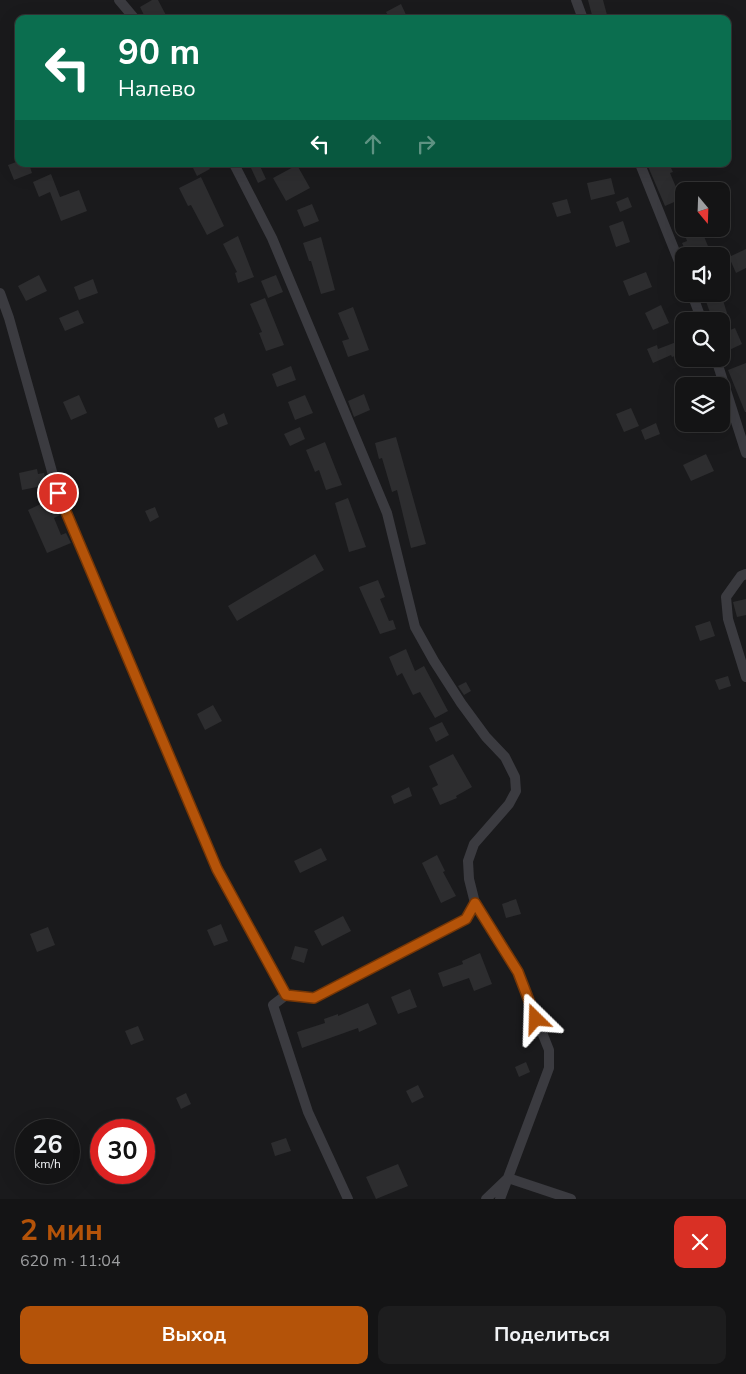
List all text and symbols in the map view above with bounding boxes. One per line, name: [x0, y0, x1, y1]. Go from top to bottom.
text: 90 m: [118, 29, 200, 76]
icon: left: [35, 35, 100, 100]
text: Налево: [118, 74, 196, 104]
icon: left: [306, 130, 334, 158]
icon: ahead: [359, 130, 387, 158]
icon: right: [412, 130, 440, 158]
north arrow: [675, 182, 730, 238]
map controls: [675, 182, 730, 432]
button: sound: [675, 247, 730, 302]
button: search: [675, 312, 730, 367]
button: layers: [675, 377, 730, 432]
pin: [37, 472, 79, 514]
icon: arrive: [44, 479, 72, 507]
position arrow: [509, 992, 561, 1044]
speed limit sign: 30: [90, 1119, 155, 1184]
text: 26: [32, 1128, 63, 1162]
text: km/h: [34, 1156, 61, 1172]
text: 2 мин: [20, 1210, 103, 1251]
button: close: [674, 1216, 726, 1268]
text: 620 m · 11:04: [20, 1250, 121, 1272]
button: Выход: [20, 1306, 368, 1364]
button: Поделиться: [378, 1306, 726, 1364]

